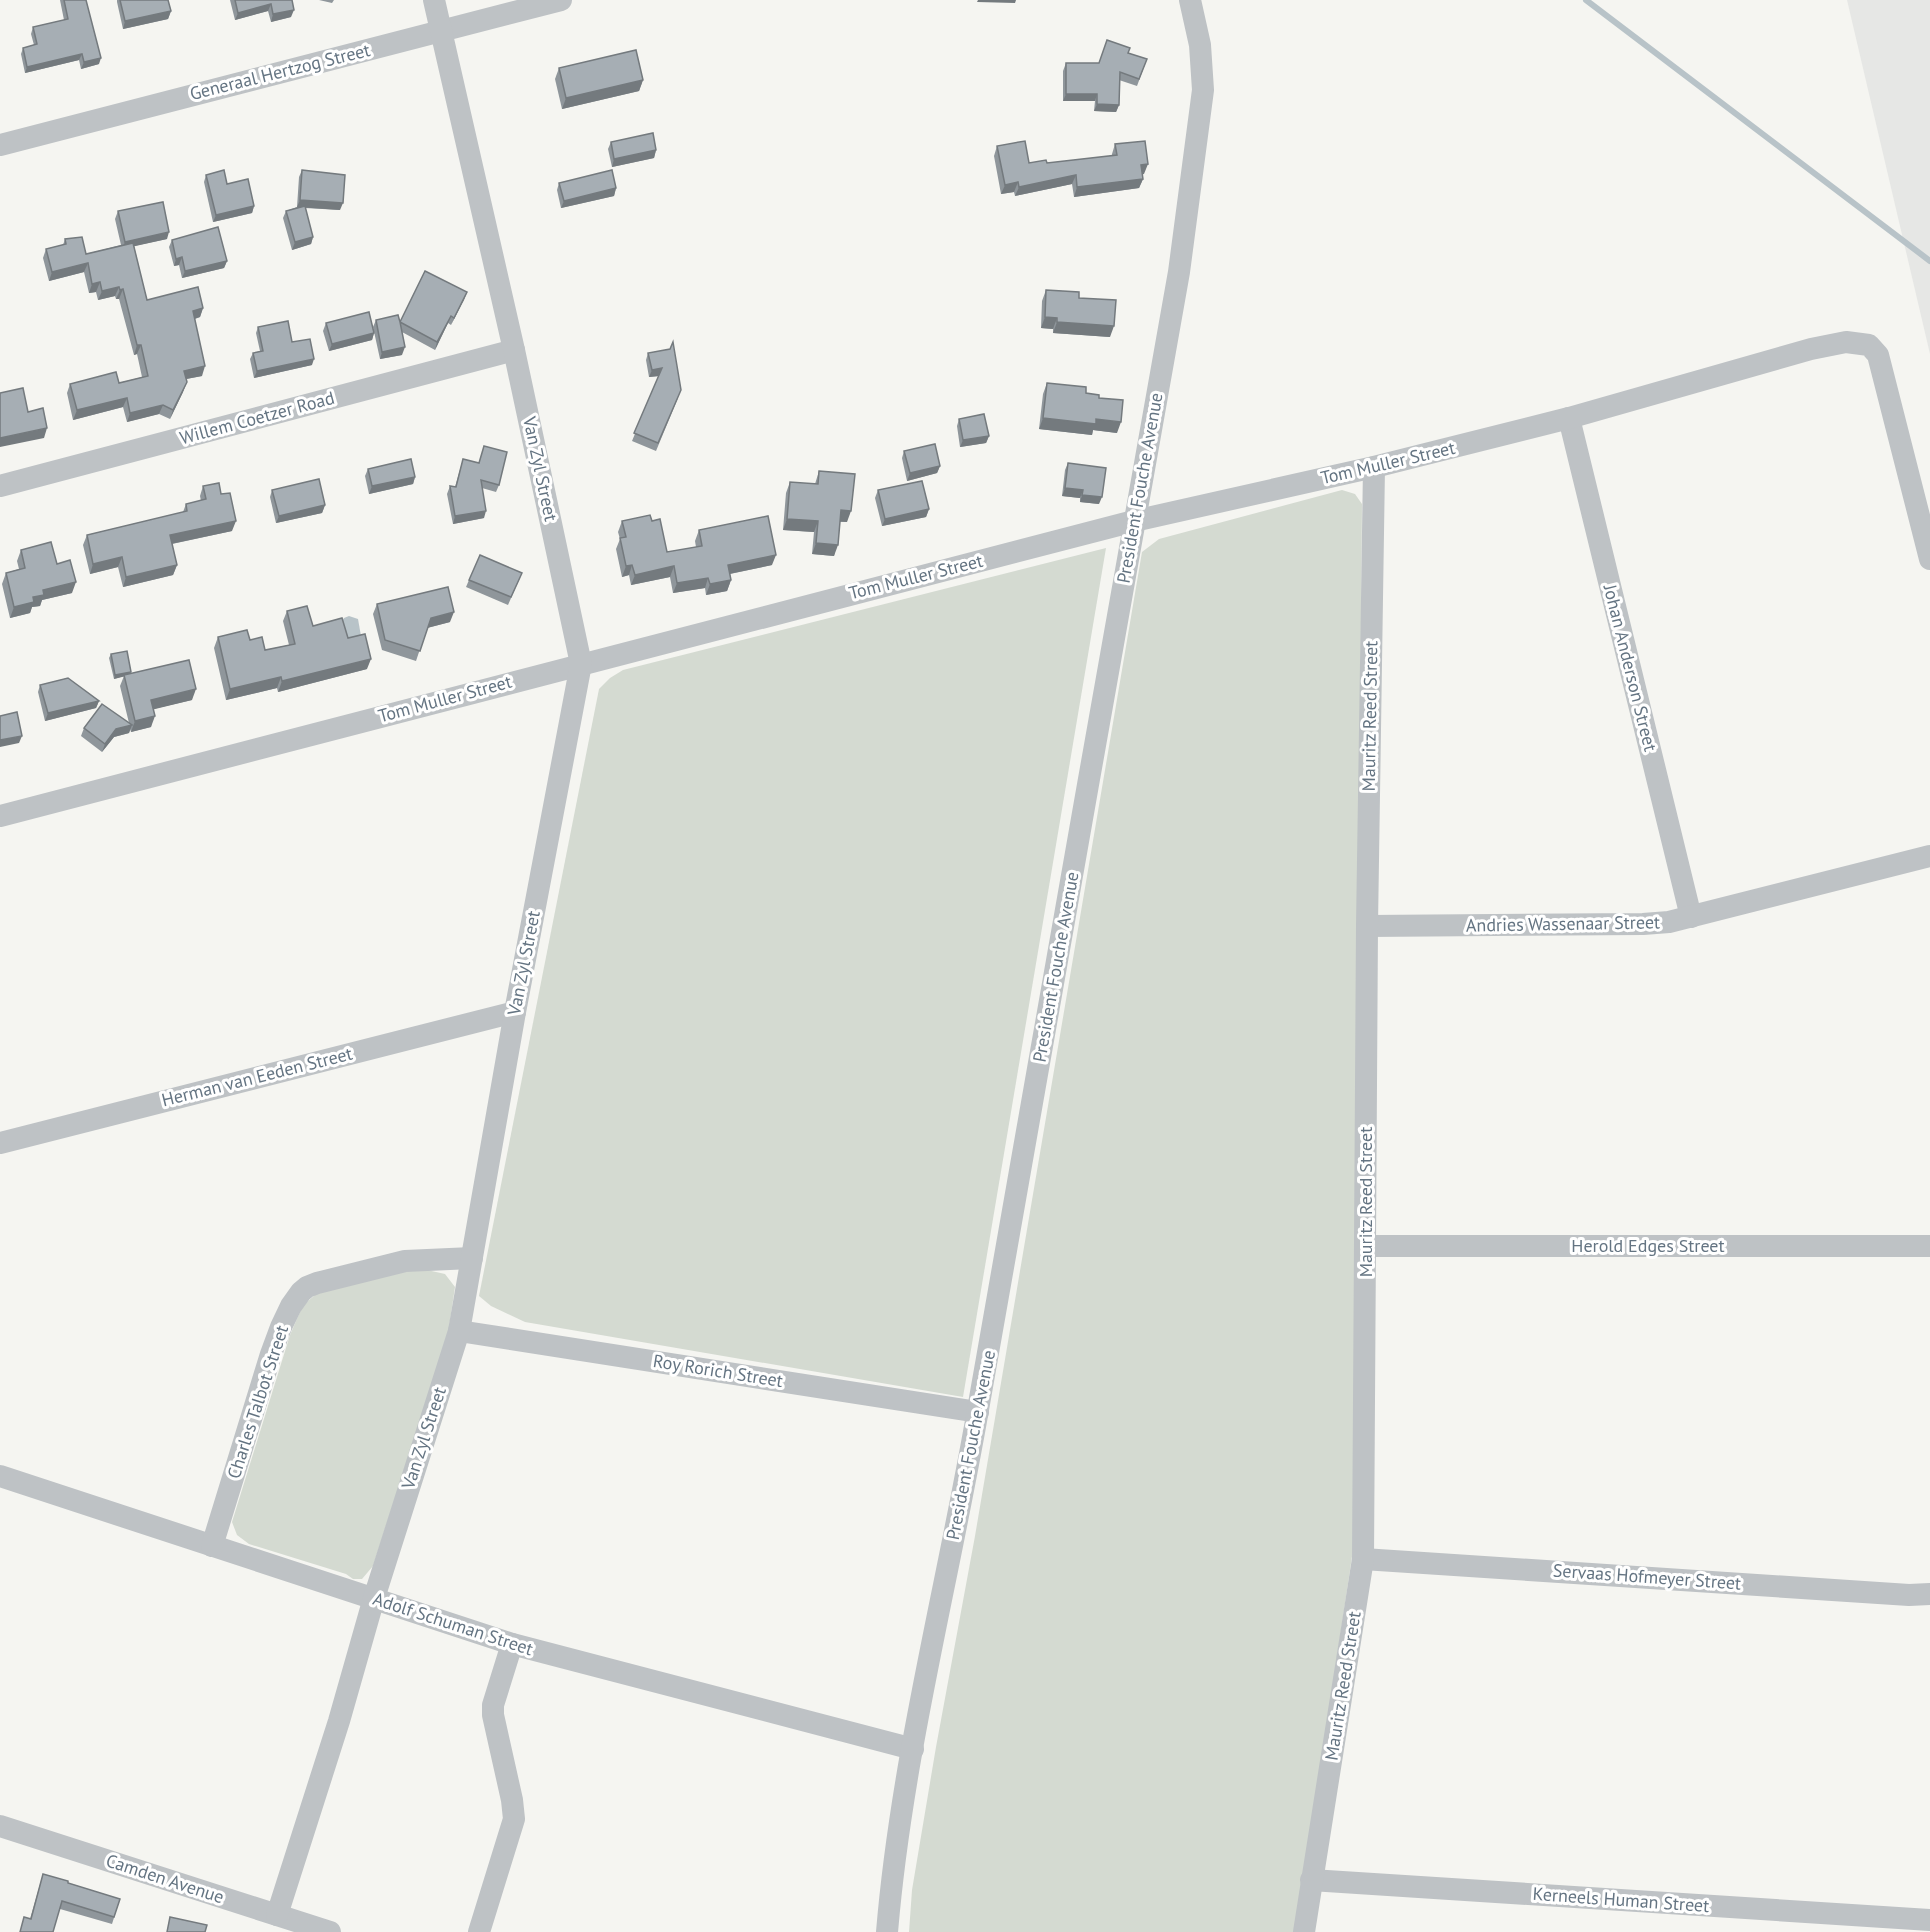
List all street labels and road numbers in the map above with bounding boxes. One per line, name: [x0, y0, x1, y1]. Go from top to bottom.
street label: Generaal Hertzog Street: [187, 38, 372, 105]
street label: Willem Coetzer Road: [177, 386, 337, 449]
street label: President Fouche Avenue: [1111, 391, 1168, 585]
street label: Van Zyl Street: [518, 414, 563, 523]
street label: Tom Muller Street: [1318, 436, 1457, 489]
street label: Tom Muller Street: [847, 549, 985, 604]
street label: Johan Anderson Street: [1598, 581, 1662, 754]
street label: Mauritz Reed Street: [1357, 640, 1382, 791]
street label: Tom Muller Street: [376, 670, 514, 727]
street label: President Fouche Avenue: [1027, 870, 1084, 1064]
street label: Van Zyl Street: [502, 909, 545, 1018]
street label: Andries Wassenaar Street: [1466, 910, 1660, 937]
street label: Herman van Eeden Street: [159, 1042, 355, 1111]
street label: Mauritz Reed Street: [1354, 1127, 1377, 1277]
street label: Herold Edges Street: [1571, 1234, 1725, 1257]
street label: Charles Talbot Street: [222, 1322, 293, 1481]
street label: President Fouche Avenue: [941, 1348, 1000, 1542]
street label: Roy Rorich Street: [652, 1349, 785, 1392]
street label: Van Zyl Street: [396, 1384, 451, 1493]
street label: Servaas Hofmeyer Street: [1552, 1558, 1742, 1595]
street label: Adolf Schuman Street: [370, 1587, 536, 1660]
street label: Mauritz Reed Street: [1319, 1610, 1366, 1762]
street label: Camden Avenue: [103, 1849, 227, 1908]
street label: Kerneels Human Street: [1532, 1882, 1710, 1917]

